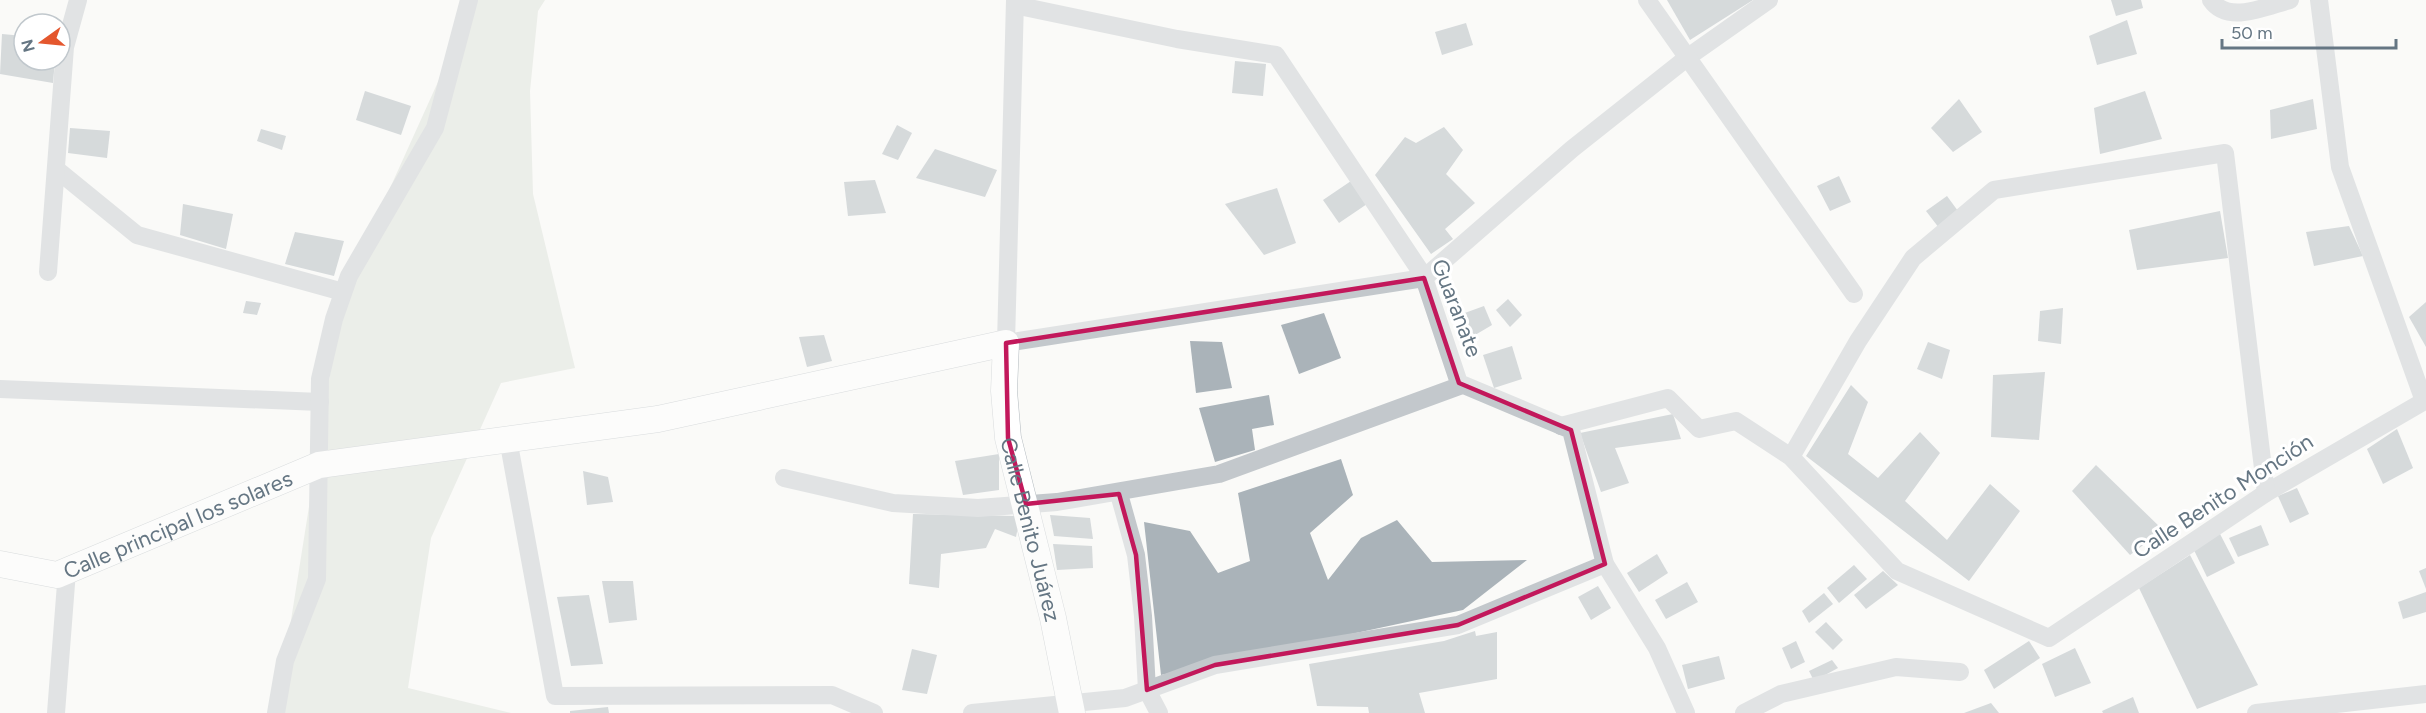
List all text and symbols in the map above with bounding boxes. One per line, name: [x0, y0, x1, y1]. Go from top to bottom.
north arrow: [12, 12, 72, 72]
scale bar: [2222, 12, 2396, 50]
text: 50 m: [2231, 22, 2273, 44]
text: N: [17, 37, 39, 54]
street label: Guaranate: [1426, 255, 1488, 361]
street label: Calle Benito Monción: [2128, 428, 2318, 564]
street label: Calle Benito Juárez: [995, 435, 1067, 624]
street label: Calle principal los solares: [59, 464, 296, 584]

